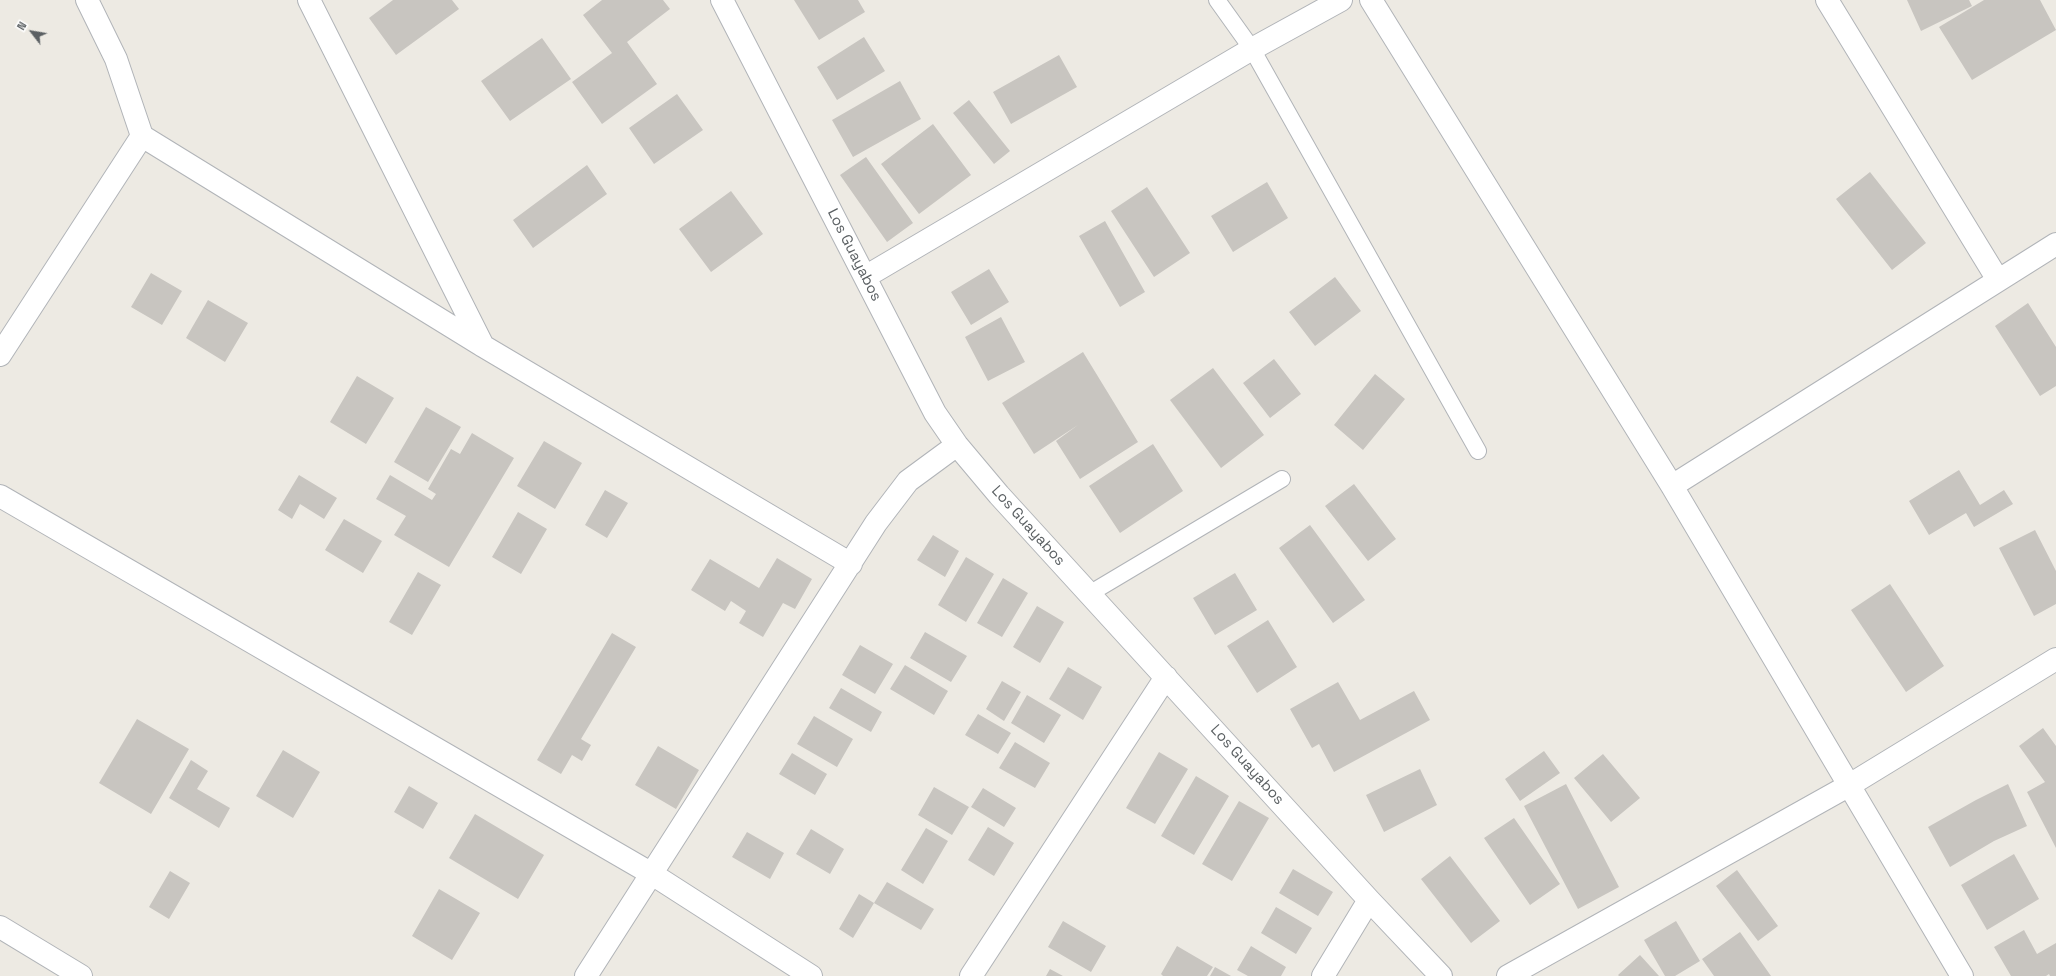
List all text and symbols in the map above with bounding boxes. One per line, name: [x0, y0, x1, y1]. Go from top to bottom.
north arrow: [12, 12, 52, 52]
text: N: [14, 19, 30, 33]
street label: Los Guayabos: [823, 206, 885, 304]
street label: Los Guayabos: [987, 482, 1069, 570]
street label: Los Guayabos: [1206, 721, 1288, 809]

